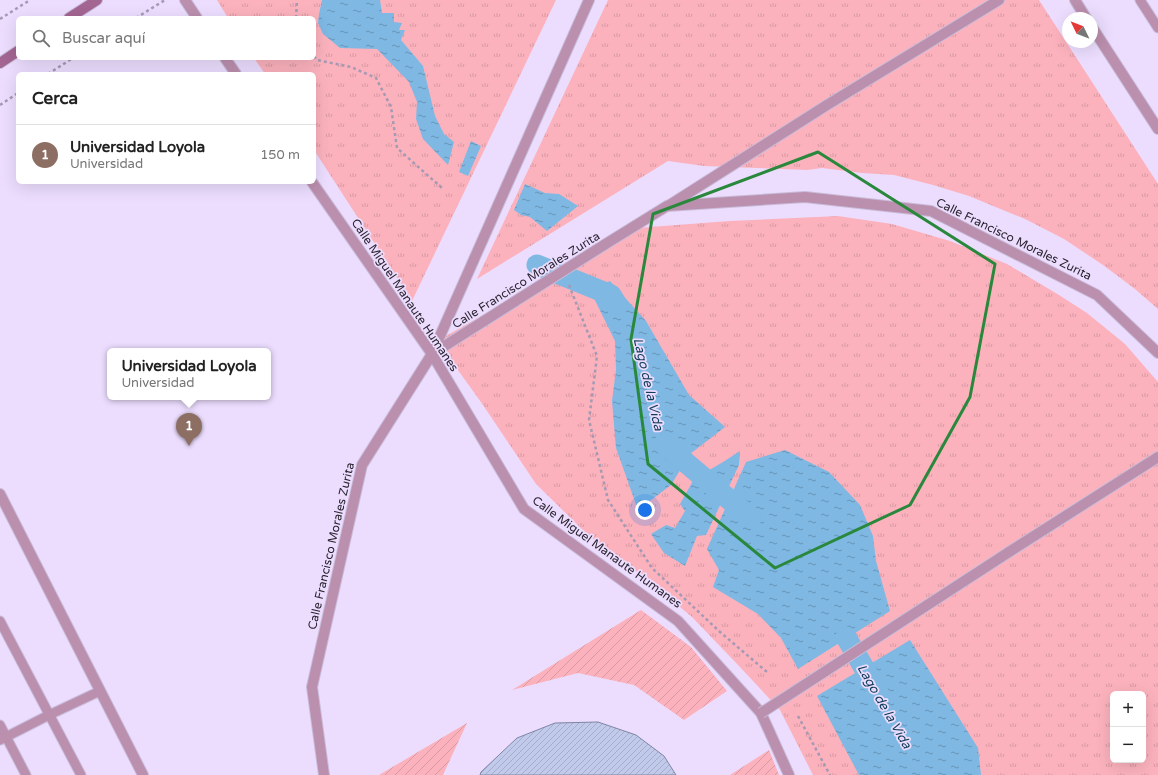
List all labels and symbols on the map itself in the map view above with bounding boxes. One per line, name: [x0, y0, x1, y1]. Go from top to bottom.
north arrow: [1062, 12, 1098, 48]
street label: Calle Francisco Morales Zurita: [934, 195, 1094, 283]
street label: Calle Miguel Manaute Humanes: [349, 216, 462, 374]
street label: Calle Francisco Morales Zurita: [450, 229, 602, 331]
water label: Lago de la Vida: [630, 336, 667, 433]
pin: 1: [176, 413, 202, 446]
street label: Calle Francisco Morales Zurita: [305, 461, 357, 631]
street label: Calle Miguel Manaute Humanes: [530, 493, 685, 611]
your location: [635, 500, 655, 520]
water label: Lago de la Vida: [854, 661, 915, 752]

